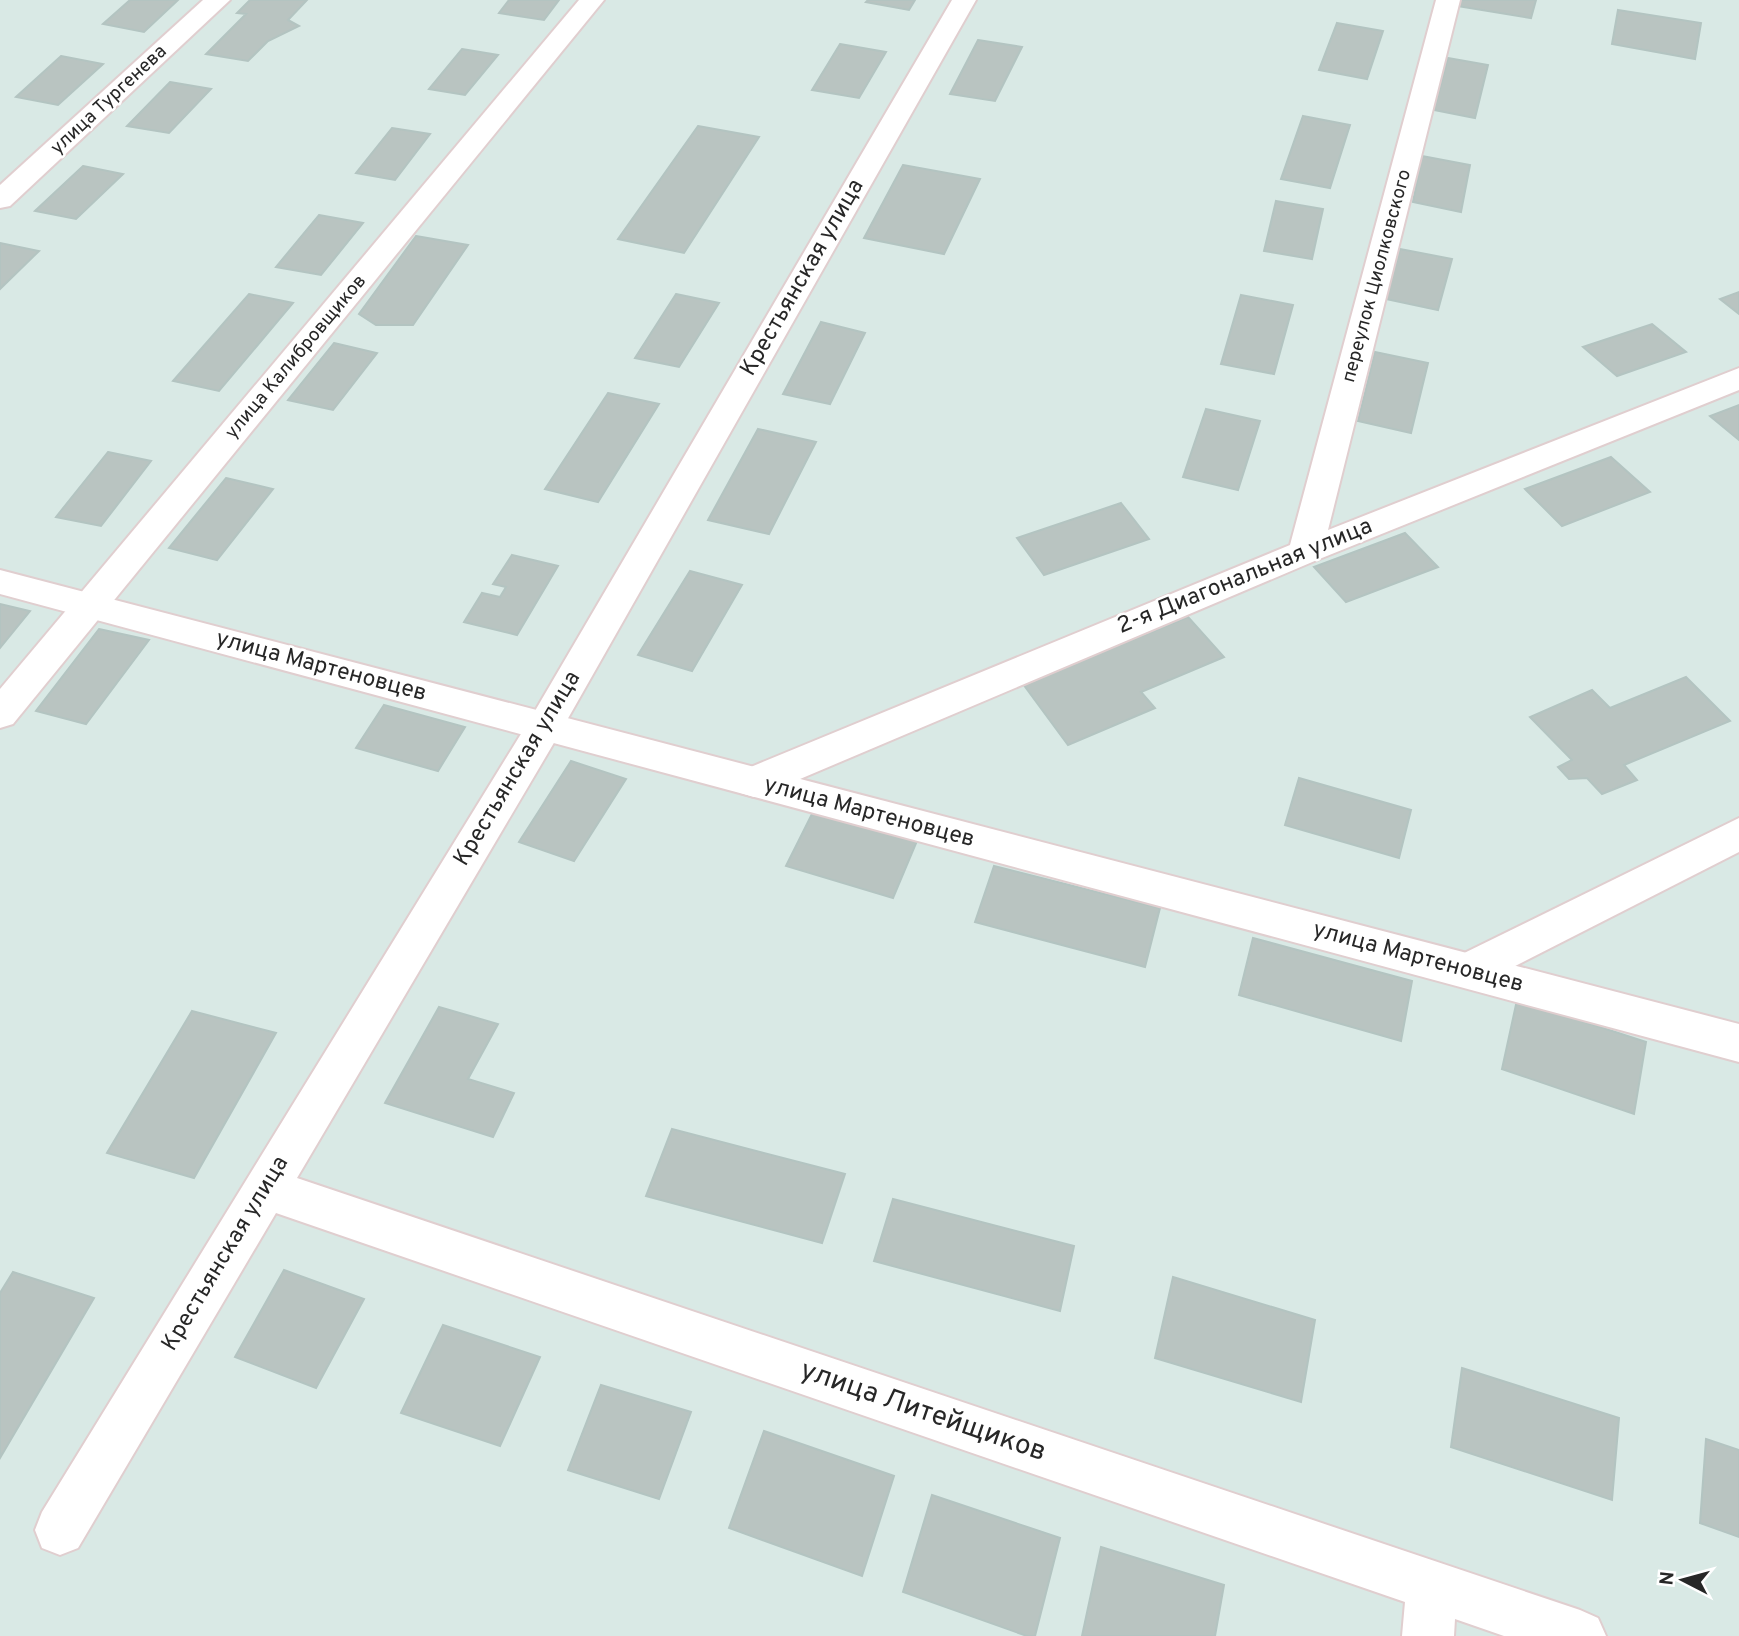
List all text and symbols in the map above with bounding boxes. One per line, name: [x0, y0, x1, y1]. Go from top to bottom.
street label: улица Тургенева: [46, 40, 172, 160]
street label: переулок Циолковского: [1337, 167, 1417, 385]
street label: Крестьянская улица: [735, 174, 871, 382]
street label: улица Калибровщиков: [220, 270, 372, 444]
street label: 2-я Диагональная улица: [1113, 513, 1377, 641]
street label: улица Мартеновцев: [212, 625, 430, 709]
street label: Крестьянская улица: [448, 666, 588, 872]
street label: улица Мартеновцев: [760, 771, 978, 855]
street label: улица Мартеновцев: [1309, 916, 1527, 1000]
street label: Крестьянская улица: [156, 1151, 296, 1357]
street label: улица Литейщиков: [795, 1353, 1051, 1471]
north arrow: [1648, 1545, 1718, 1615]
text: N: [1655, 1570, 1681, 1586]

